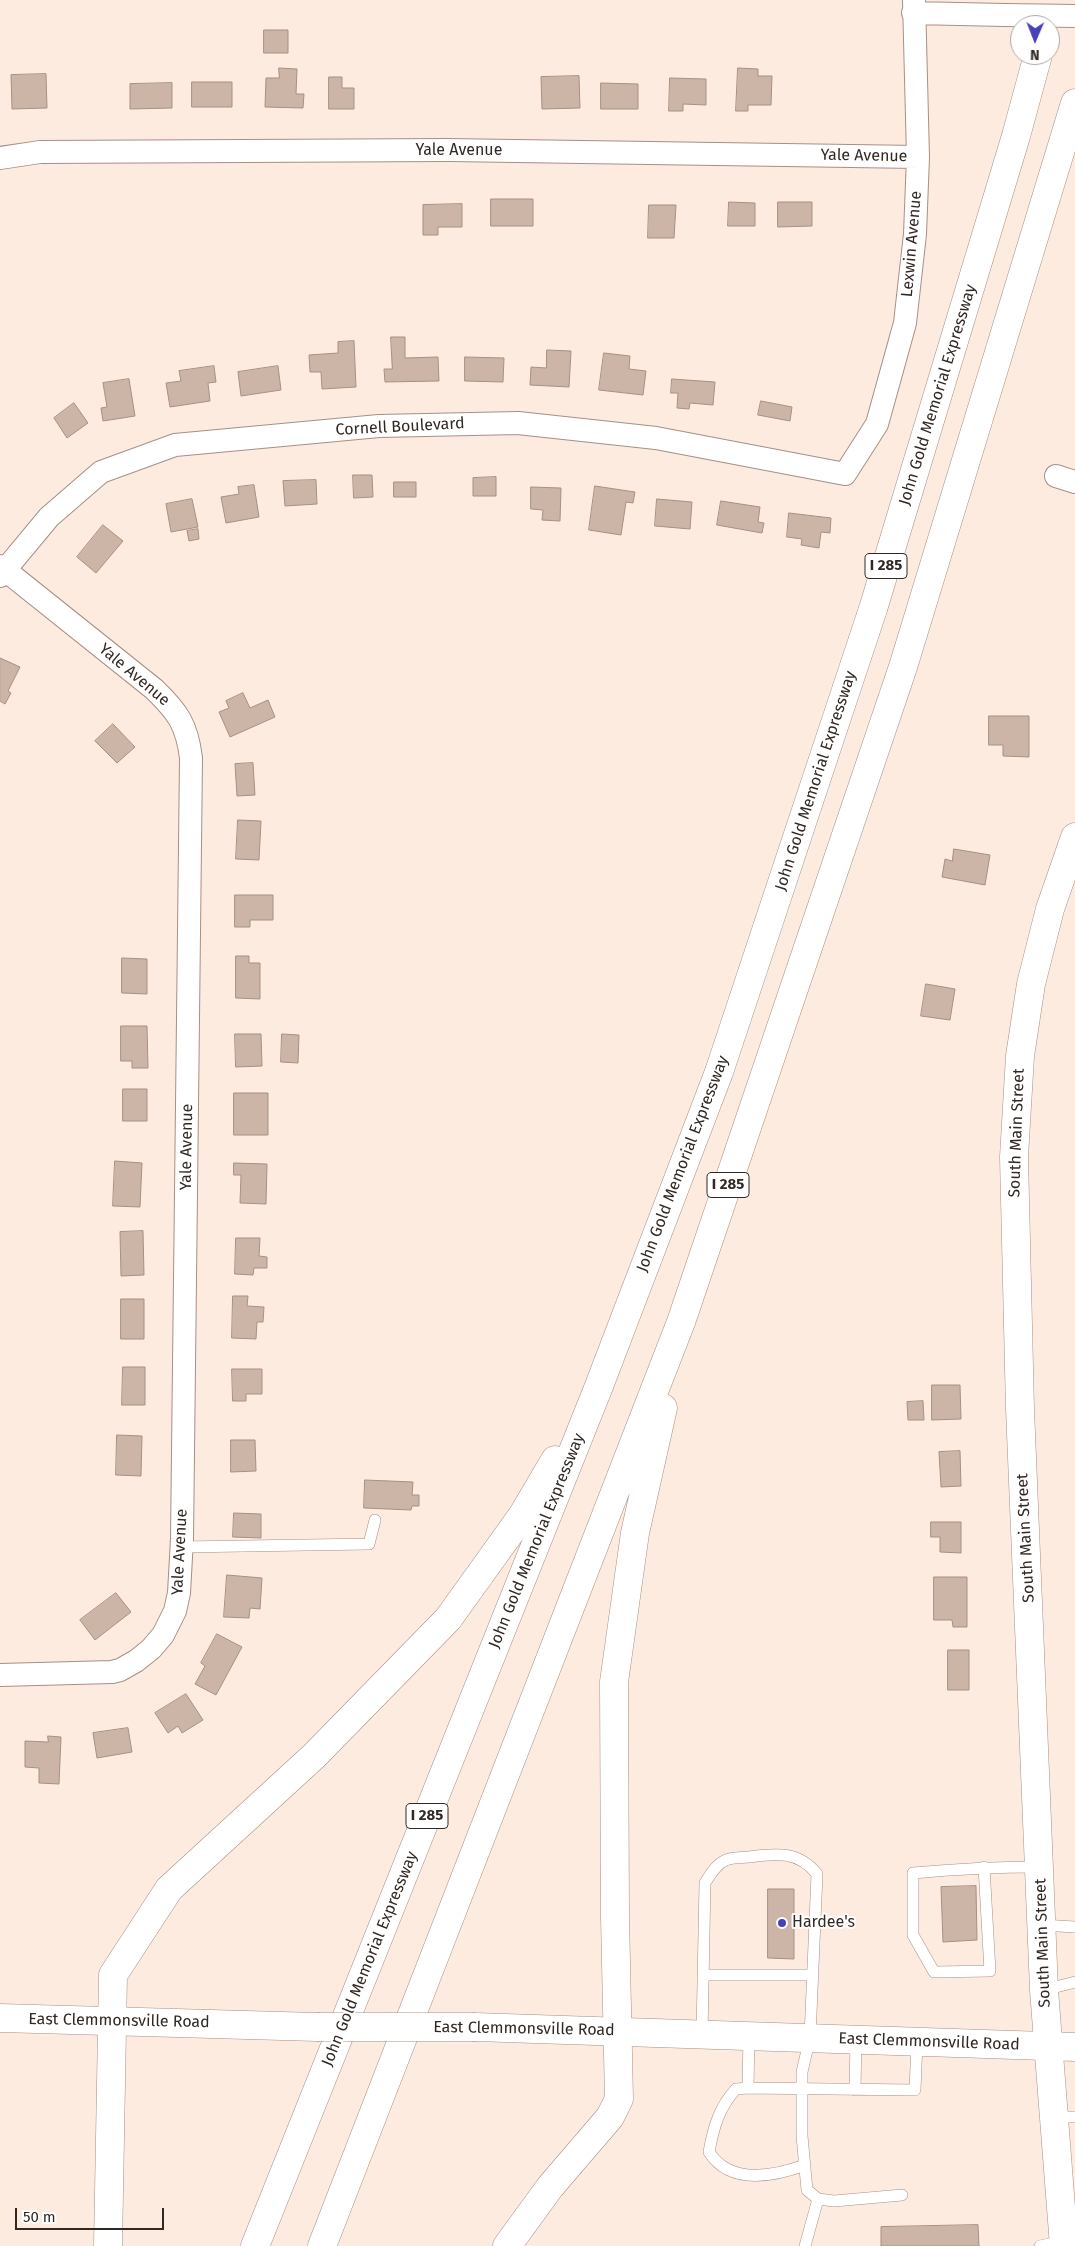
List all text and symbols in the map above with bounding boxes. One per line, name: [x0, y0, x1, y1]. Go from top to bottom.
north arrow: [1010, 15, 1060, 65]
text: N: [1030, 46, 1040, 63]
street label: Yale Avenue: [416, 141, 502, 161]
street label: Yale Avenue: [820, 146, 908, 166]
street label: Lexwin Avenue: [898, 190, 926, 298]
street label: John Gold Memorial Expressway: [895, 282, 981, 508]
street label: Cornell Boulevard: [335, 414, 465, 440]
road number: I 285: [865, 554, 907, 578]
street label: Yale Avenue: [95, 640, 173, 710]
street label: John Gold Memorial Expressway: [771, 669, 861, 893]
street label: John Gold Memorial Expressway: [633, 1053, 733, 1275]
street label: South Main Street: [1005, 1068, 1029, 1198]
street label: Yale Avenue: [177, 1103, 197, 1191]
road number: I 285: [707, 1172, 749, 1198]
street label: John Gold Memorial Expressway: [485, 1431, 589, 1651]
street label: South Main Street: [1013, 1473, 1039, 1603]
street label: Yale Avenue: [168, 1508, 192, 1596]
road number: I 285: [406, 1804, 448, 1828]
street label: John Gold Memorial Expressway: [318, 1849, 422, 2069]
street label: South Main Street: [1031, 1878, 1055, 2008]
place label: Hardee's: [792, 1913, 855, 1933]
marker: Hardee's: [776, 1917, 788, 1929]
street label: East Clemmonsville Road: [28, 2010, 210, 2032]
street label: East Clemmonsville Road: [433, 2018, 615, 2040]
street label: East Clemmonsville Road: [838, 2029, 1020, 2055]
scale bar: [18, 2198, 166, 2230]
text: 50 m: [23, 2208, 56, 2226]

